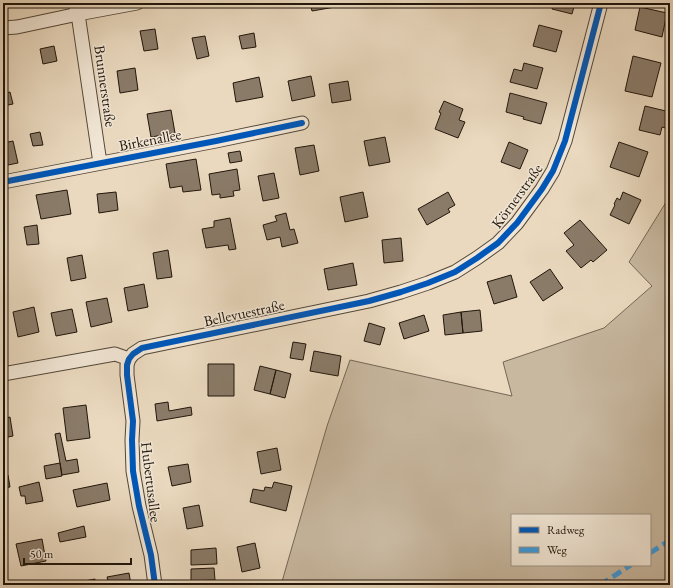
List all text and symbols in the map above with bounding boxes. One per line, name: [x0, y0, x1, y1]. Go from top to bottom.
street label: Brunnerstraße: [90, 44, 121, 128]
street label: Birkenallee: [117, 124, 183, 155]
street label: Körnerstraße: [487, 160, 547, 232]
street label: Bellevuestraße: [202, 295, 286, 330]
street label: Hubertusallee: [137, 441, 166, 523]
legend: [511, 514, 651, 566]
text: Radweg: [547, 522, 585, 538]
scale bar: [24, 540, 131, 566]
text: Weg: [547, 542, 567, 558]
text: 50 m: [30, 546, 54, 562]

